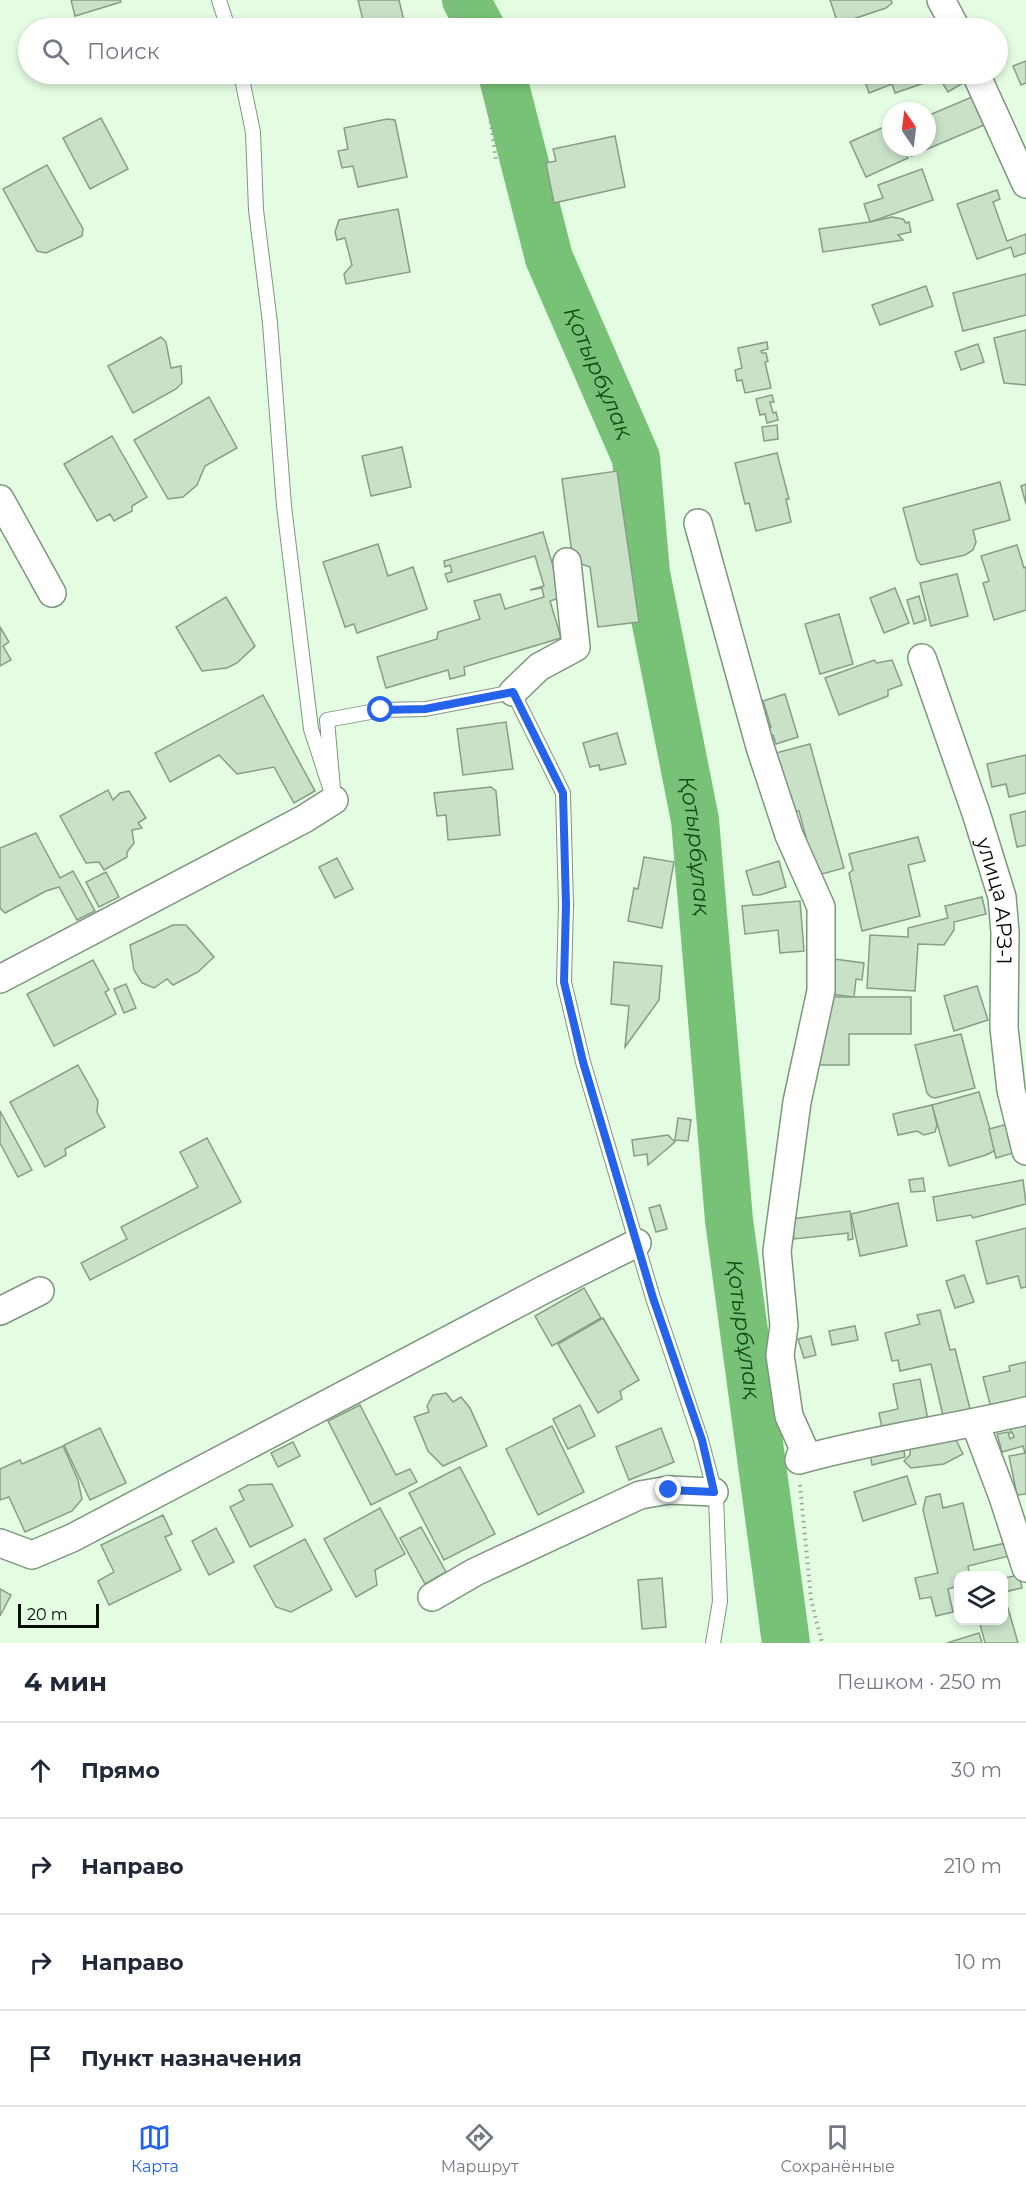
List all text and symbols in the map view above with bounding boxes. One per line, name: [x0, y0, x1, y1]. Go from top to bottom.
search box: [18, 18, 1008, 84]
icon: search: [39, 35, 72, 68]
text: Поиск: [87, 38, 159, 65]
north arrow: [882, 102, 936, 156]
water label: Қотырбұлақ: [558, 302, 640, 443]
route start: [367, 696, 393, 722]
water label: Қотырбұлақ: [673, 773, 717, 917]
street label: улица АРЗ-1: [971, 833, 1018, 965]
water label: Қотырбұлақ: [721, 1257, 767, 1401]
route end: [655, 1476, 681, 1502]
map controls: [954, 1571, 1008, 1625]
button: layers: [954, 1571, 1008, 1625]
scale bar: [18, 1601, 99, 1628]
text: 20 m: [27, 1605, 68, 1624]
text: 4 мин: [24, 1666, 107, 1698]
text: Пешком · 250 m: [837, 1670, 1002, 1694]
icon: ahead: [24, 1754, 57, 1787]
text: Прямо: [81, 1757, 160, 1784]
text: 30 m: [951, 1758, 1002, 1782]
icon: right: [24, 1850, 57, 1883]
text: Направо: [81, 1853, 184, 1880]
text: 210 m: [944, 1854, 1002, 1878]
icon: right: [24, 1946, 57, 1979]
text: Направо: [81, 1949, 184, 1976]
text: 10 m: [955, 1950, 1002, 1974]
icon: arrive: [24, 2042, 57, 2075]
text: Пункт назначения: [81, 2045, 302, 2072]
tab: Карта: [131, 2121, 179, 2176]
tab: Маршрут: [441, 2121, 519, 2176]
tab: Сохранённые: [781, 2121, 895, 2176]

